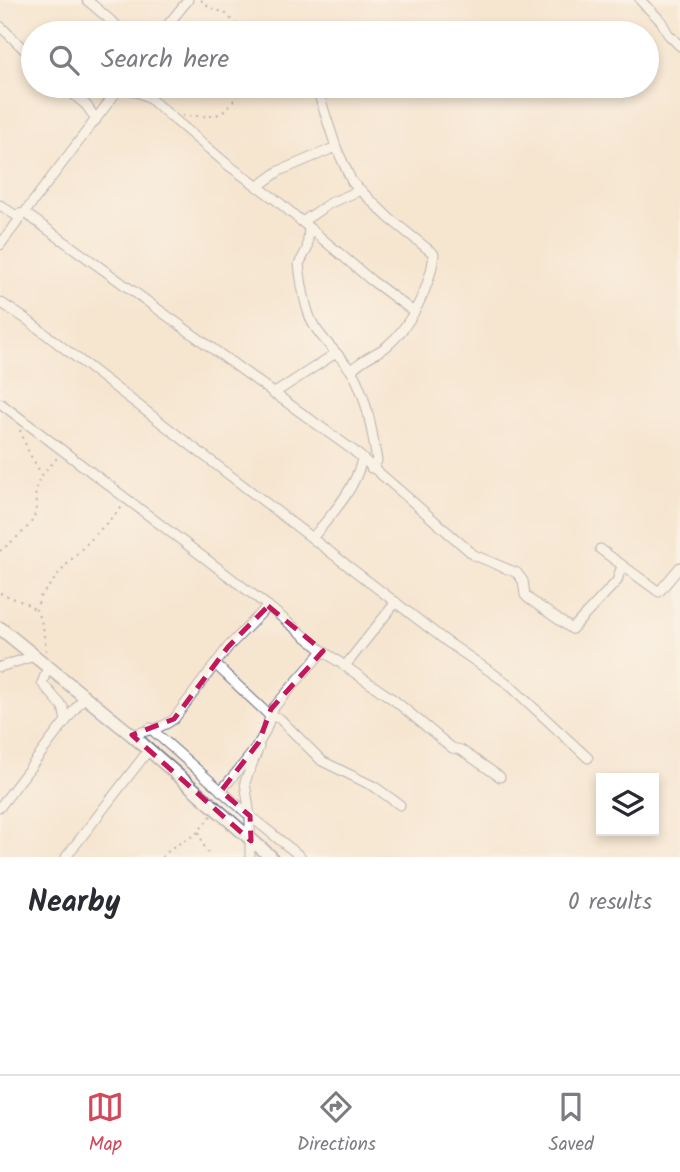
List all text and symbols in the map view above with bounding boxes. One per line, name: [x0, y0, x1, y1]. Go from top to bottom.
search box: [21, 21, 659, 98]
text: Search here: [101, 39, 229, 81]
icon: search: [45, 41, 83, 79]
map controls: [596, 773, 659, 836]
button: layers: [596, 773, 659, 836]
text: Nearby: [28, 879, 120, 927]
text: 0 results: [568, 885, 652, 921]
tab: Map: [86, 1088, 124, 1160]
tab: Directions: [297, 1088, 376, 1160]
tab: Saved: [549, 1088, 594, 1160]

